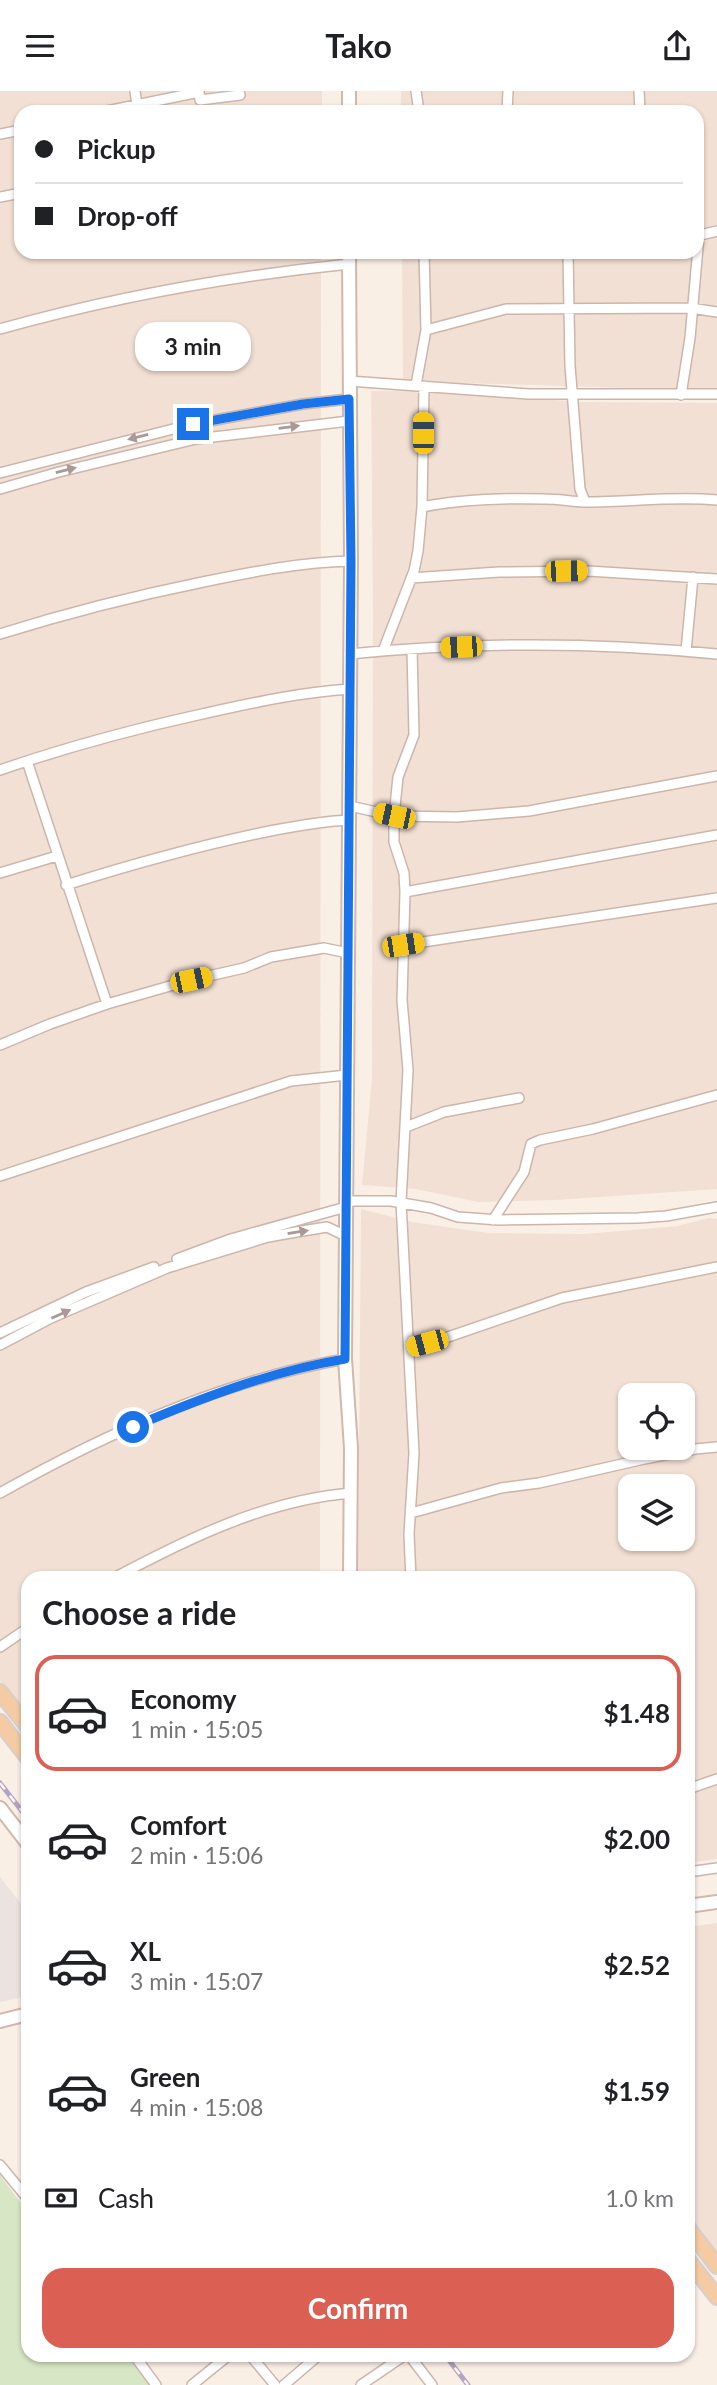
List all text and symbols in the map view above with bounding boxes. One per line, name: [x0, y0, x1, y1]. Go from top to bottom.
text: Tako: [325, 26, 392, 65]
icon: menu: [21, 27, 59, 65]
icon: share: [658, 27, 696, 65]
text: Pickup: [77, 133, 156, 165]
text: Drop-off: [77, 200, 178, 232]
callout: 3 min: [135, 323, 251, 371]
text: 3 min: [164, 332, 222, 360]
route end: [177, 408, 209, 440]
car: [413, 412, 434, 454]
one-way arrow: [278, 422, 300, 433]
one-way arrow: [127, 432, 149, 443]
one-way arrow: [55, 464, 77, 475]
car: [545, 560, 588, 582]
car: [440, 636, 483, 658]
car: [372, 801, 417, 831]
car: [381, 931, 426, 959]
car: [169, 965, 214, 995]
one-way arrow: [287, 1226, 309, 1237]
one-way arrow: [51, 1308, 71, 1320]
car: [404, 1327, 451, 1359]
map controls: [618, 1383, 695, 1551]
button: locate: [618, 1383, 695, 1460]
route start: [117, 1411, 149, 1443]
button: layers: [618, 1474, 695, 1551]
text: Choose a ride: [42, 1593, 236, 1632]
icon: car: [46, 1682, 109, 1745]
text: Economy: [130, 1683, 236, 1715]
text: $1.48: [604, 1697, 670, 1729]
text: 1 min · 15:05: [130, 1715, 263, 1743]
icon: car: [46, 1808, 109, 1871]
text: Comfort: [130, 1809, 227, 1841]
text: $2.00: [604, 1823, 670, 1855]
text: 2 min · 15:06: [130, 1841, 263, 1869]
icon: car: [46, 1934, 109, 1997]
text: XL: [130, 1935, 161, 1967]
text: $2.52: [604, 1949, 670, 1981]
text: 3 min · 15:07: [130, 1967, 263, 1995]
icon: car: [46, 2060, 109, 2123]
text: Green: [130, 2061, 200, 2093]
text: $1.59: [604, 2075, 670, 2107]
text: 4 min · 15:08: [130, 2093, 263, 2121]
icon: cash: [42, 2179, 80, 2217]
text: Cash: [98, 2182, 154, 2214]
text: 1.0 km: [605, 2184, 674, 2212]
button: Confirm: [42, 2268, 674, 2348]

